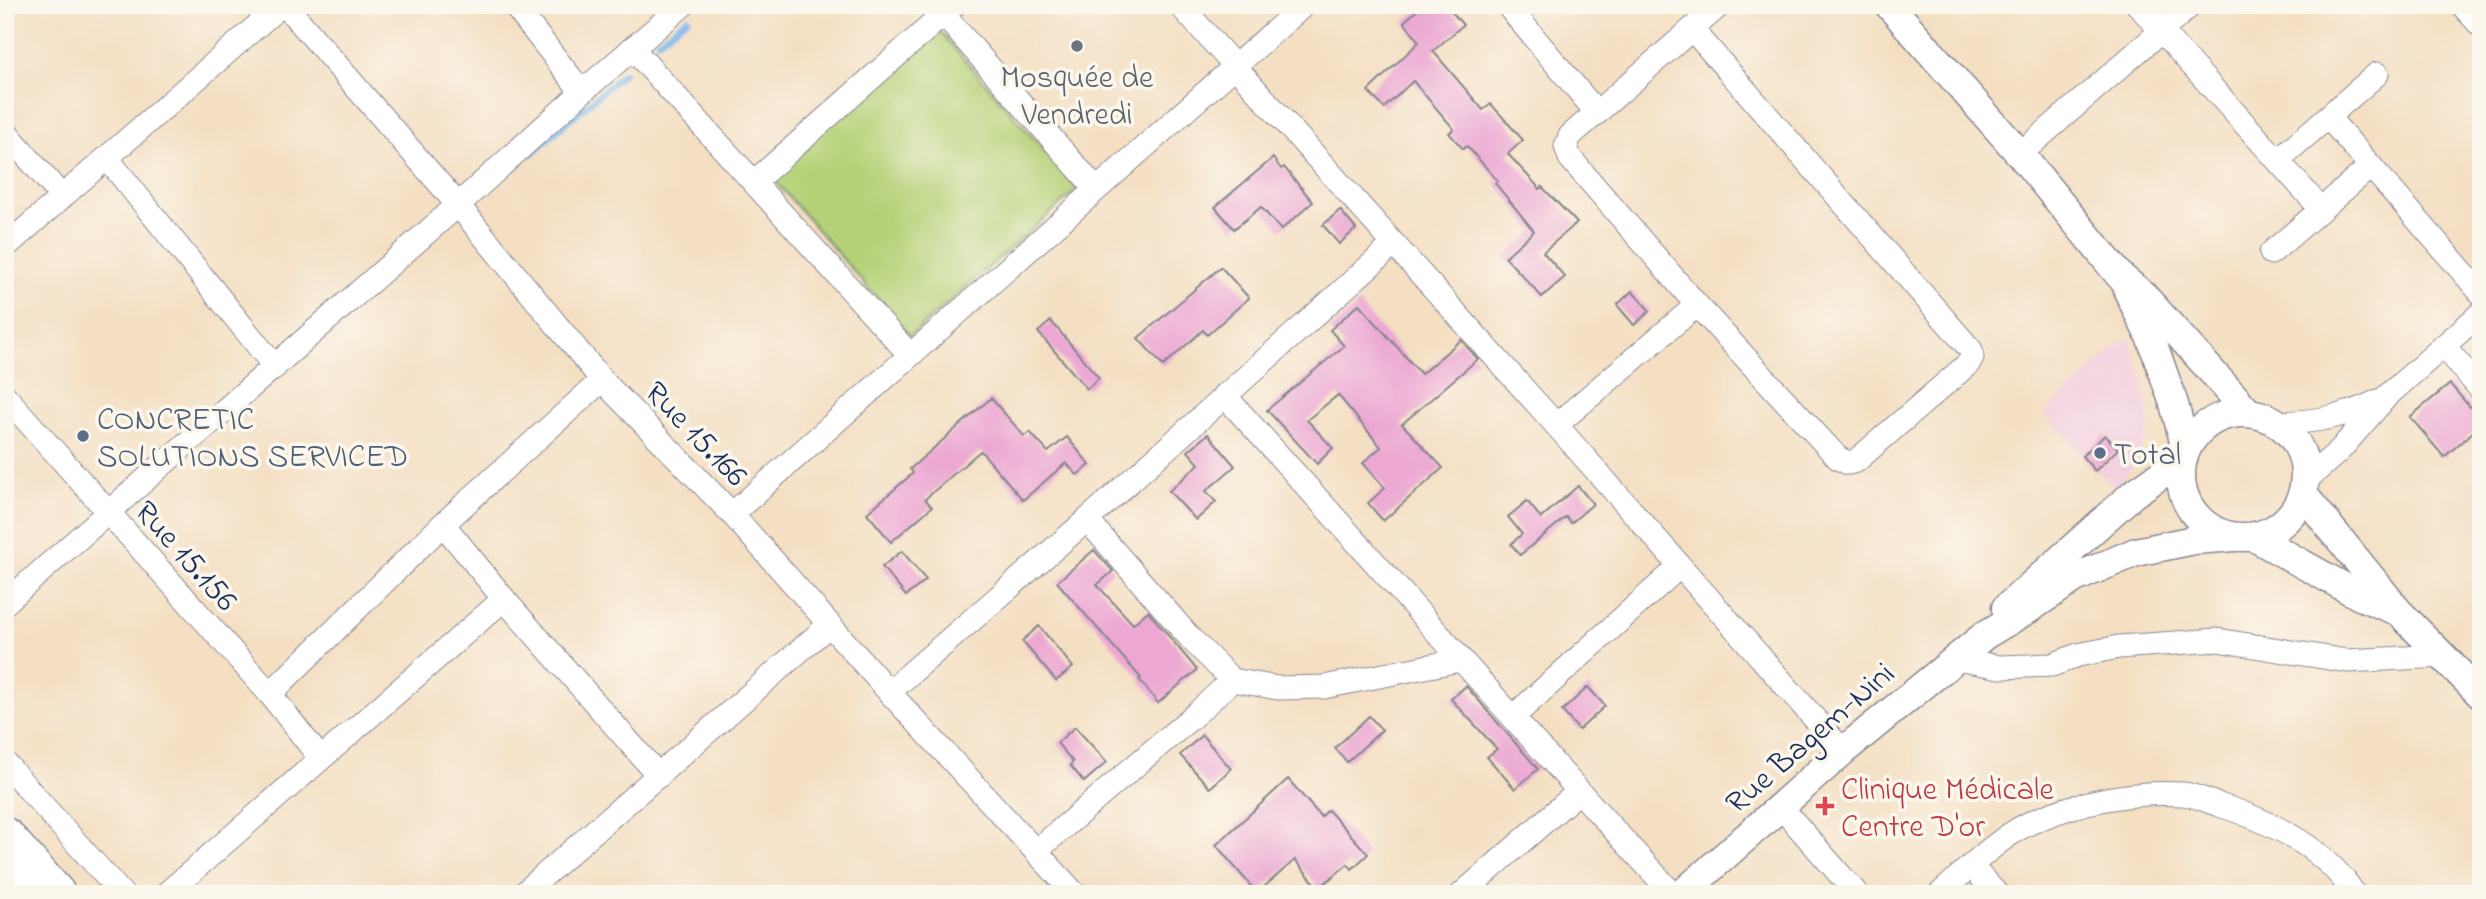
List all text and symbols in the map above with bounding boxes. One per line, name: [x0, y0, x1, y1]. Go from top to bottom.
marker: Mosquée de Vendredi: [1069, 38, 1085, 54]
place label: Mosquée de Vendredi: [1001, 56, 1154, 140]
street label: Rue 15.166: [632, 372, 757, 499]
place label: CONCRETIC SOLUTIONS SERVICED: [97, 398, 408, 482]
marker: CONCRETIC SOLUTIONS SERVICED: [75, 428, 91, 444]
place label: Total: [2114, 433, 2181, 480]
marker: Total: [2092, 445, 2108, 461]
street label: Rue 15.156: [121, 491, 247, 624]
street label: Rue Bagem-Nini: [1716, 653, 1907, 827]
place label: Clinique Médicale Centre D'or: [1841, 768, 2054, 852]
marker: Clinique Médicale Centre D'or: [1815, 796, 1835, 816]

